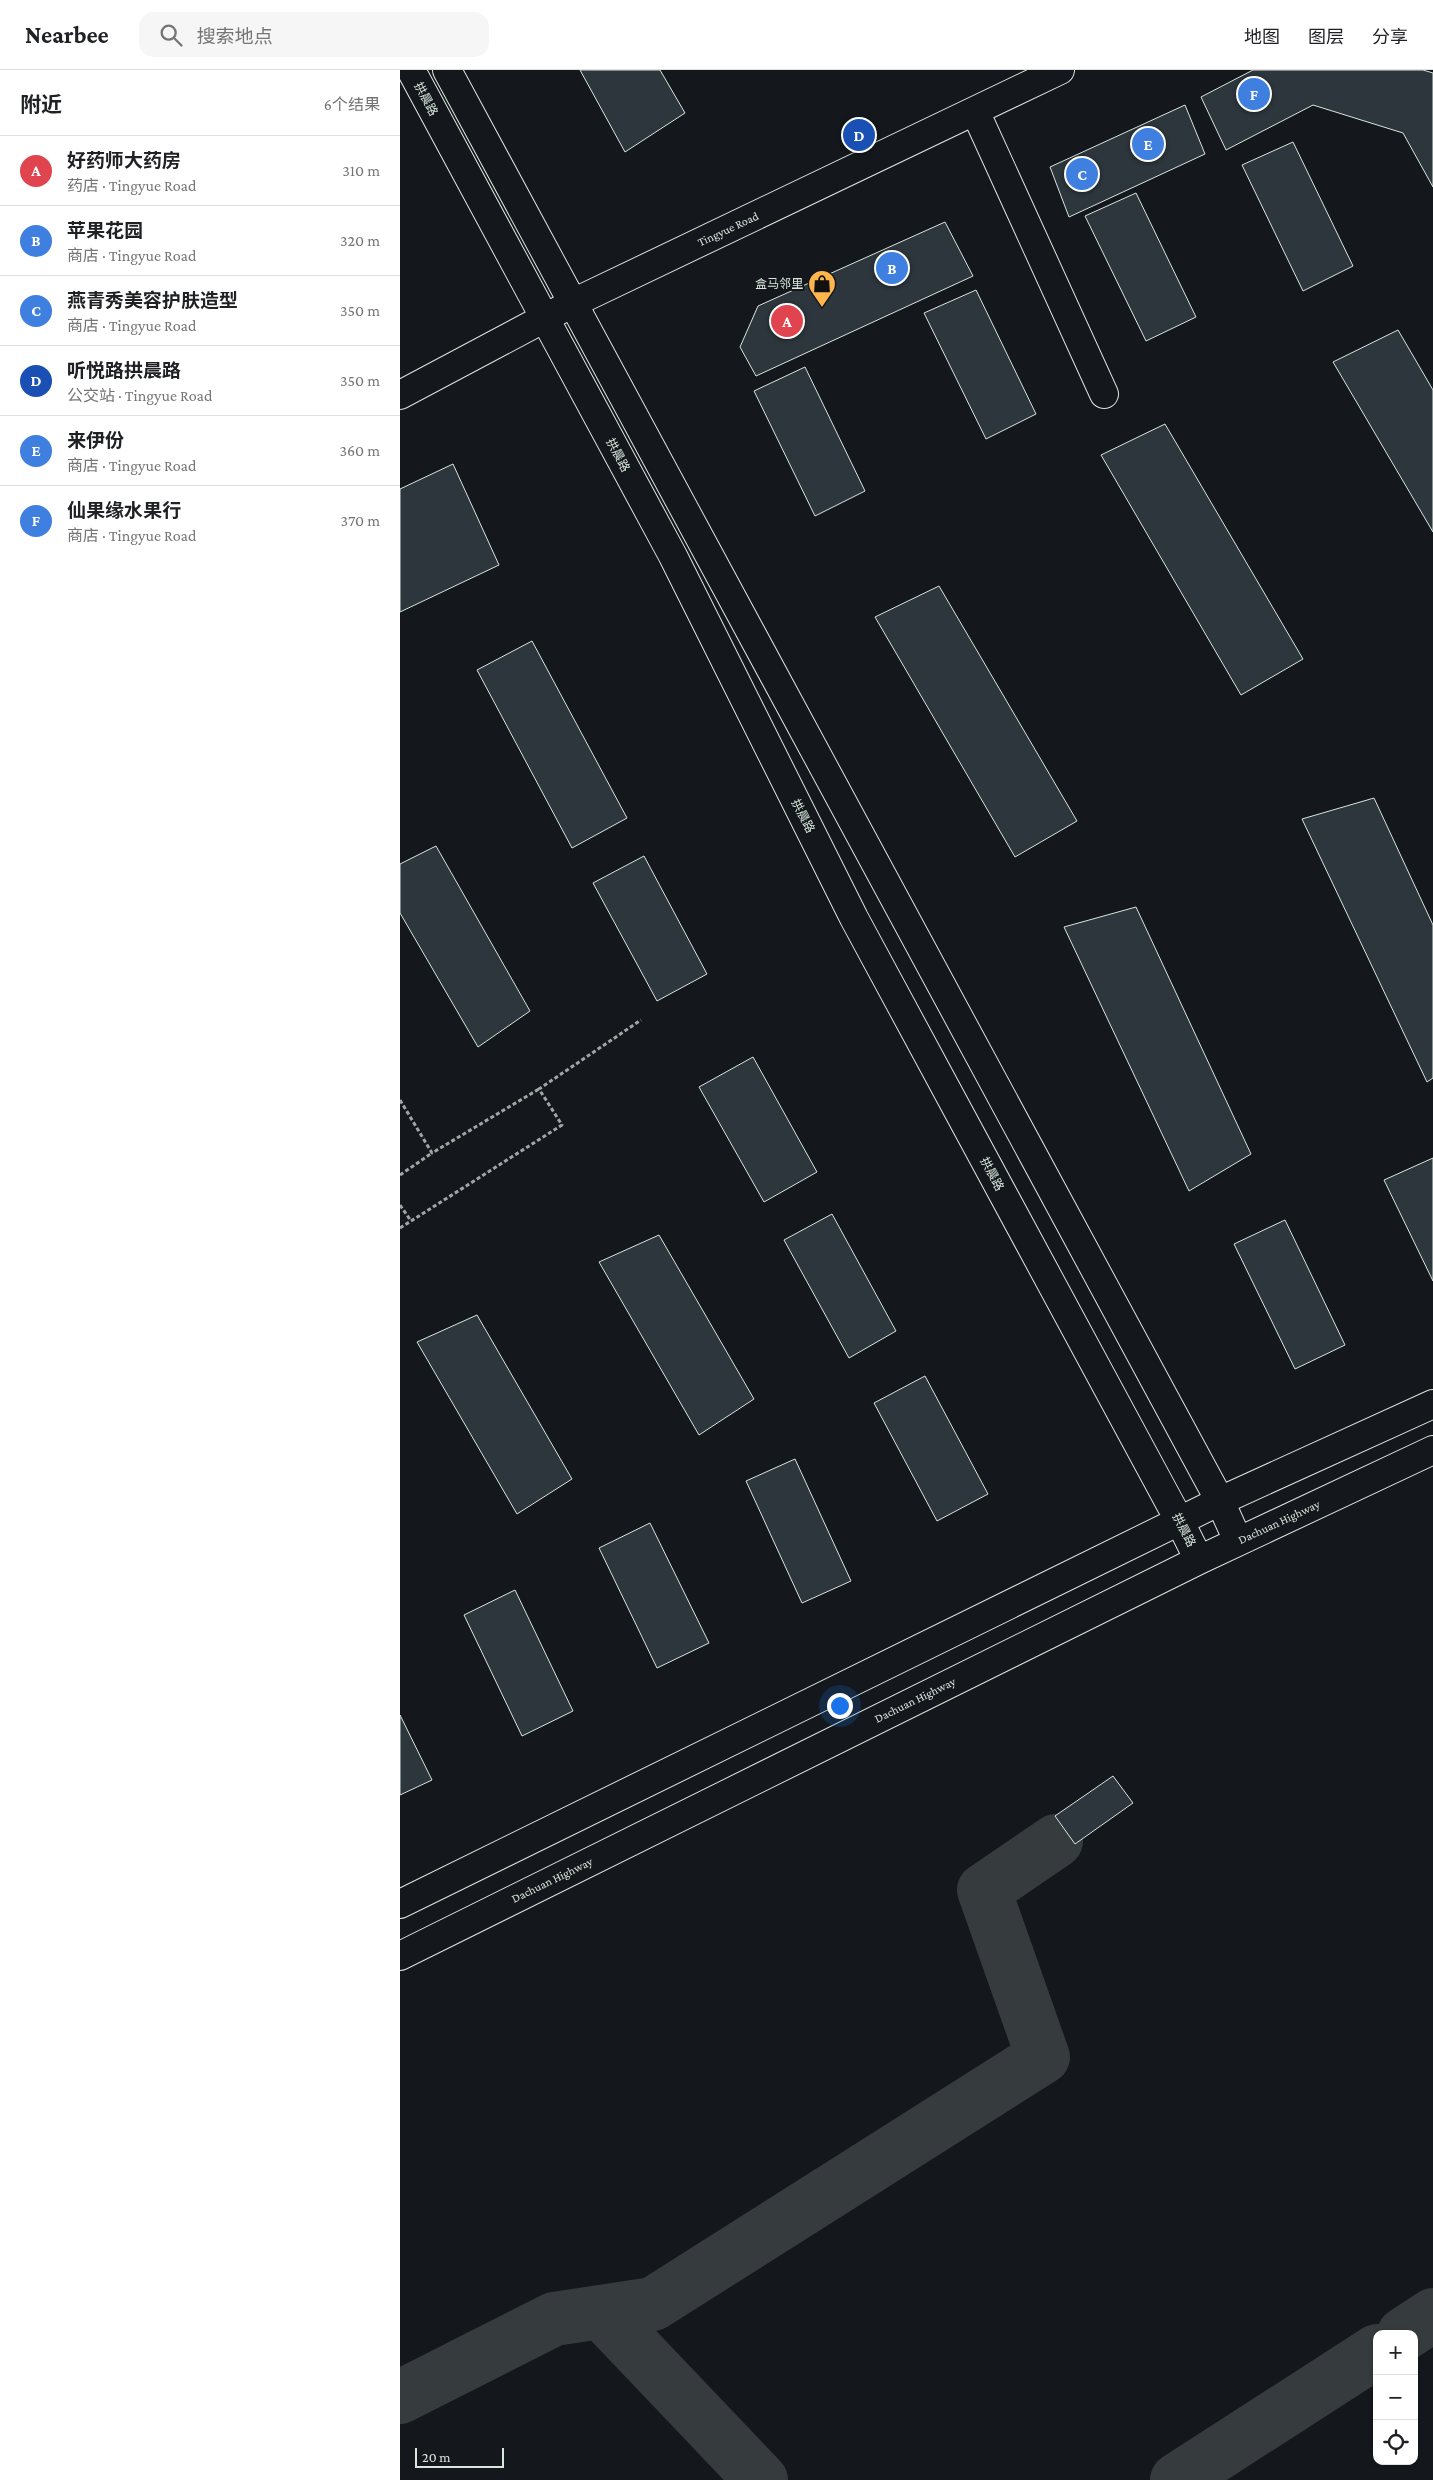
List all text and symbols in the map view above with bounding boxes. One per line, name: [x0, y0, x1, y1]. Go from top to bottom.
search box: [139, 12, 489, 57]
text: Nearbee: [25, 21, 109, 48]
icon: search: [157, 21, 185, 49]
text: 搜索地点: [197, 26, 273, 47]
text: 地图: [1244, 27, 1280, 47]
text: 图层: [1308, 27, 1344, 47]
text: 分享: [1372, 27, 1408, 47]
pin: F: [1238, 75, 1270, 113]
street label: 拱晨路: [411, 80, 441, 118]
text: 附近: [20, 93, 62, 117]
text: 6个结果: [324, 96, 380, 113]
pin: D: [843, 116, 875, 154]
pin: E: [1132, 125, 1164, 163]
text: 好药师大药房: [67, 150, 181, 171]
pin: C: [1066, 155, 1098, 193]
text: A: [31, 162, 41, 179]
text: 310 m: [342, 162, 380, 179]
text: 药店 · Tingyue Road: [67, 177, 196, 194]
street label: Tingyue Road: [695, 208, 761, 249]
text: 苹果花园: [67, 220, 143, 241]
text: B: [31, 232, 41, 249]
text: 320 m: [340, 232, 380, 249]
text: 商店 · Tingyue Road: [67, 247, 196, 264]
pin: B: [876, 249, 908, 287]
shop icon: 盒马邻里: [807, 269, 837, 308]
place label: 盒马邻里: [755, 277, 803, 291]
text: 燕青秀美容护肤造型: [67, 290, 238, 311]
text: C: [31, 302, 41, 319]
text: 350 m: [340, 302, 380, 319]
pin: A: [771, 302, 803, 340]
text: 商店 · Tingyue Road: [67, 317, 196, 334]
text: 听悦路拱晨路: [67, 360, 181, 381]
text: D: [30, 372, 42, 389]
text: 350 m: [340, 372, 380, 389]
text: 公交站 · Tingyue Road: [67, 387, 212, 404]
text: 来伊份: [67, 430, 124, 451]
street label: 拱晨路: [603, 436, 633, 474]
text: E: [31, 442, 41, 459]
text: 360 m: [339, 442, 380, 459]
text: 商店 · Tingyue Road: [67, 457, 196, 474]
text: 仙果缘水果行: [67, 500, 181, 521]
text: F: [32, 512, 40, 529]
text: 370 m: [341, 512, 380, 529]
text: 商店 · Tingyue Road: [67, 527, 196, 544]
street label: 拱晨路: [789, 797, 817, 835]
street label: 拱晨路: [977, 1155, 1007, 1193]
street label: Dachuan Highway: [1236, 1497, 1322, 1547]
street label: 拱晨路: [1170, 1511, 1198, 1549]
street label: Dachuan Highway: [872, 1674, 958, 1726]
your location: [827, 1693, 853, 1719]
street label: Dachuan Highway: [509, 1854, 595, 1906]
map controls: [1373, 2330, 1418, 2465]
button: +: [1373, 2330, 1418, 2375]
button: −: [1373, 2375, 1418, 2420]
button: locate: [1373, 2420, 1418, 2465]
scale bar: [415, 2445, 504, 2468]
text: 20 m: [422, 2449, 450, 2465]

